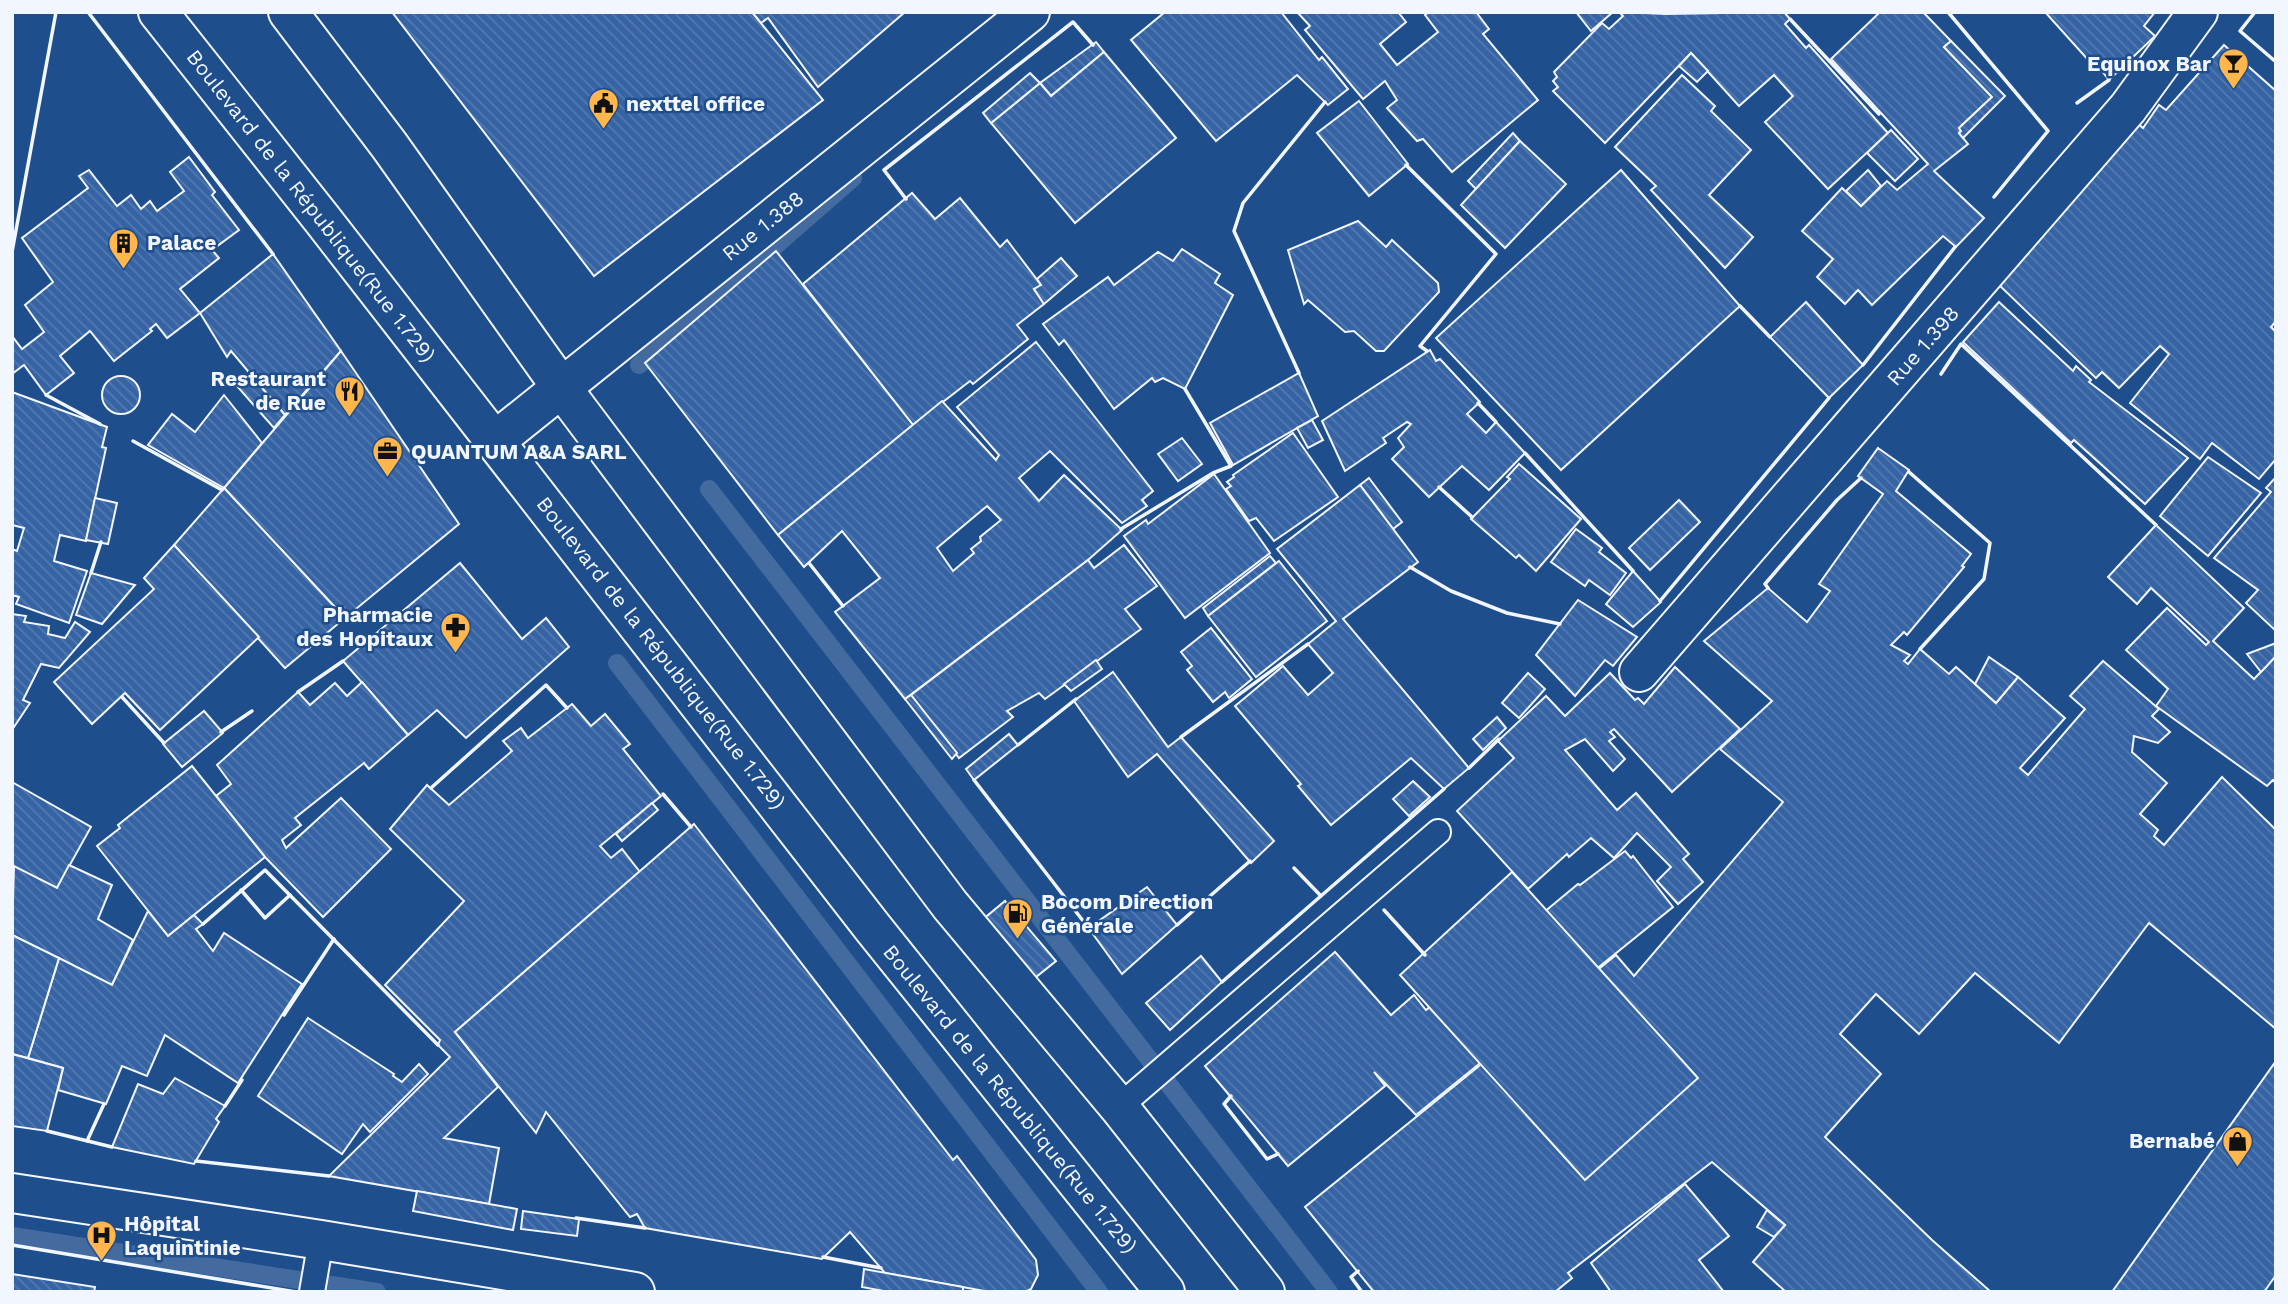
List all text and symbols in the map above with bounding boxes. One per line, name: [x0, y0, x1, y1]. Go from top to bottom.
street label: Boulevard de la République(Rue 1.729): [182, 45, 441, 367]
bar icon: Equinox Bar: [2217, 47, 2251, 91]
place label: Equinox Bar: [2087, 51, 2211, 76]
public building icon: nexttel office: [586, 87, 620, 131]
place label: nexttel office: [626, 91, 765, 116]
street label: Rue 1.388: [717, 185, 808, 266]
building icon: Palace: [107, 226, 141, 270]
place label: Palace: [147, 230, 216, 255]
street label: Rue 1.398: [1881, 301, 1964, 391]
place label: Restaurant de Rue: [211, 366, 326, 415]
restaurant icon: Restaurant de Rue: [332, 374, 366, 418]
office icon: QUANTUM A&A SARL: [371, 435, 405, 479]
place label: QUANTUM A&A SARL: [411, 439, 627, 464]
street label: Boulevard de la République(Rue 1.729): [532, 492, 791, 814]
place label: Pharmacie des Hopitaux: [296, 602, 434, 651]
pharmacy icon: Pharmacie des Hopitaux: [439, 610, 473, 654]
place label: Bocom Direction Générale: [1041, 889, 1213, 938]
fuel station icon: Bocom Direction Générale: [1001, 897, 1035, 941]
street label: Boulevard de la République(Rue 1.729): [878, 939, 1143, 1258]
shop icon: Bernabé: [2221, 1124, 2255, 1168]
place label: Bernabé: [2129, 1128, 2215, 1153]
place label: Hôpital Laquintinie: [124, 1211, 241, 1260]
hospital icon: Hôpital Laquintinie: [84, 1219, 118, 1263]

